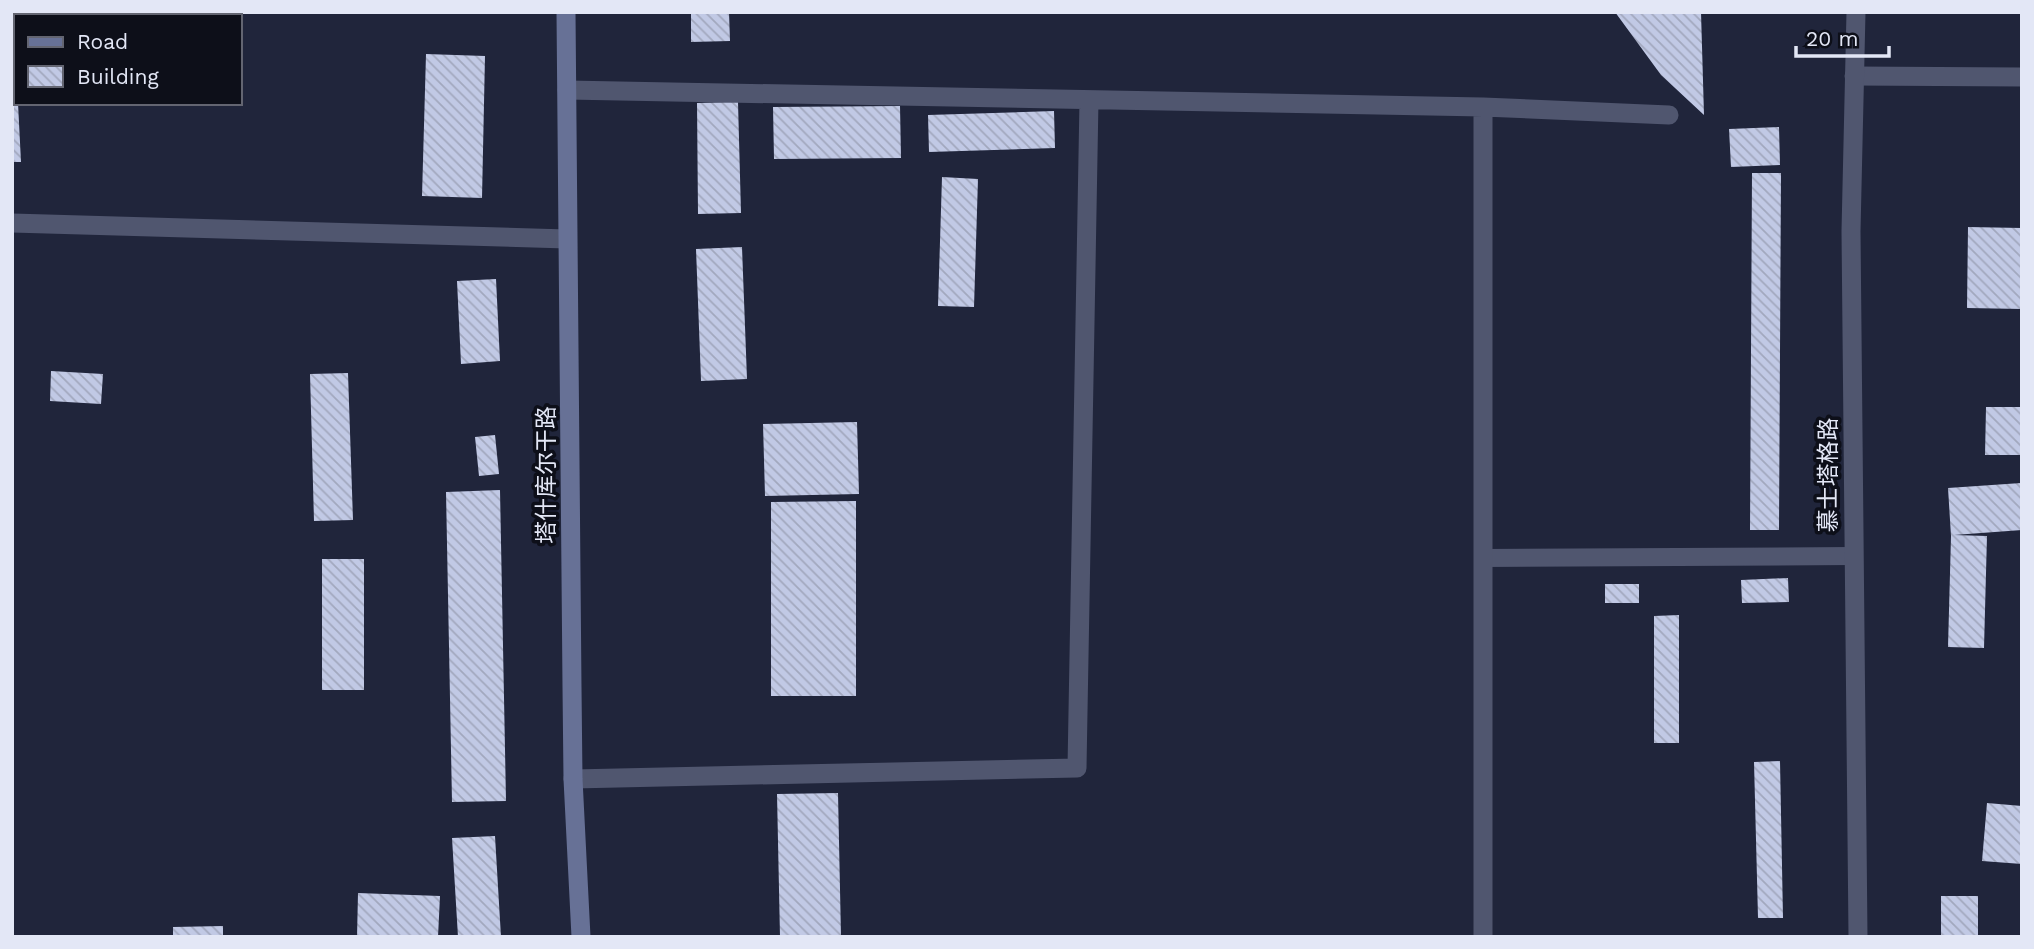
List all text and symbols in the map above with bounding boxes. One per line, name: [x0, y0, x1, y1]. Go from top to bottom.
legend: [14, 14, 242, 105]
scale bar: [1796, 14, 1889, 58]
text: 20 m: [1806, 26, 1858, 51]
text: Road: [77, 29, 128, 54]
text: Building: [77, 64, 159, 89]
street label: 塔什库尔干路: [533, 406, 560, 544]
street label: 慕士塔格路: [1815, 418, 1842, 533]

